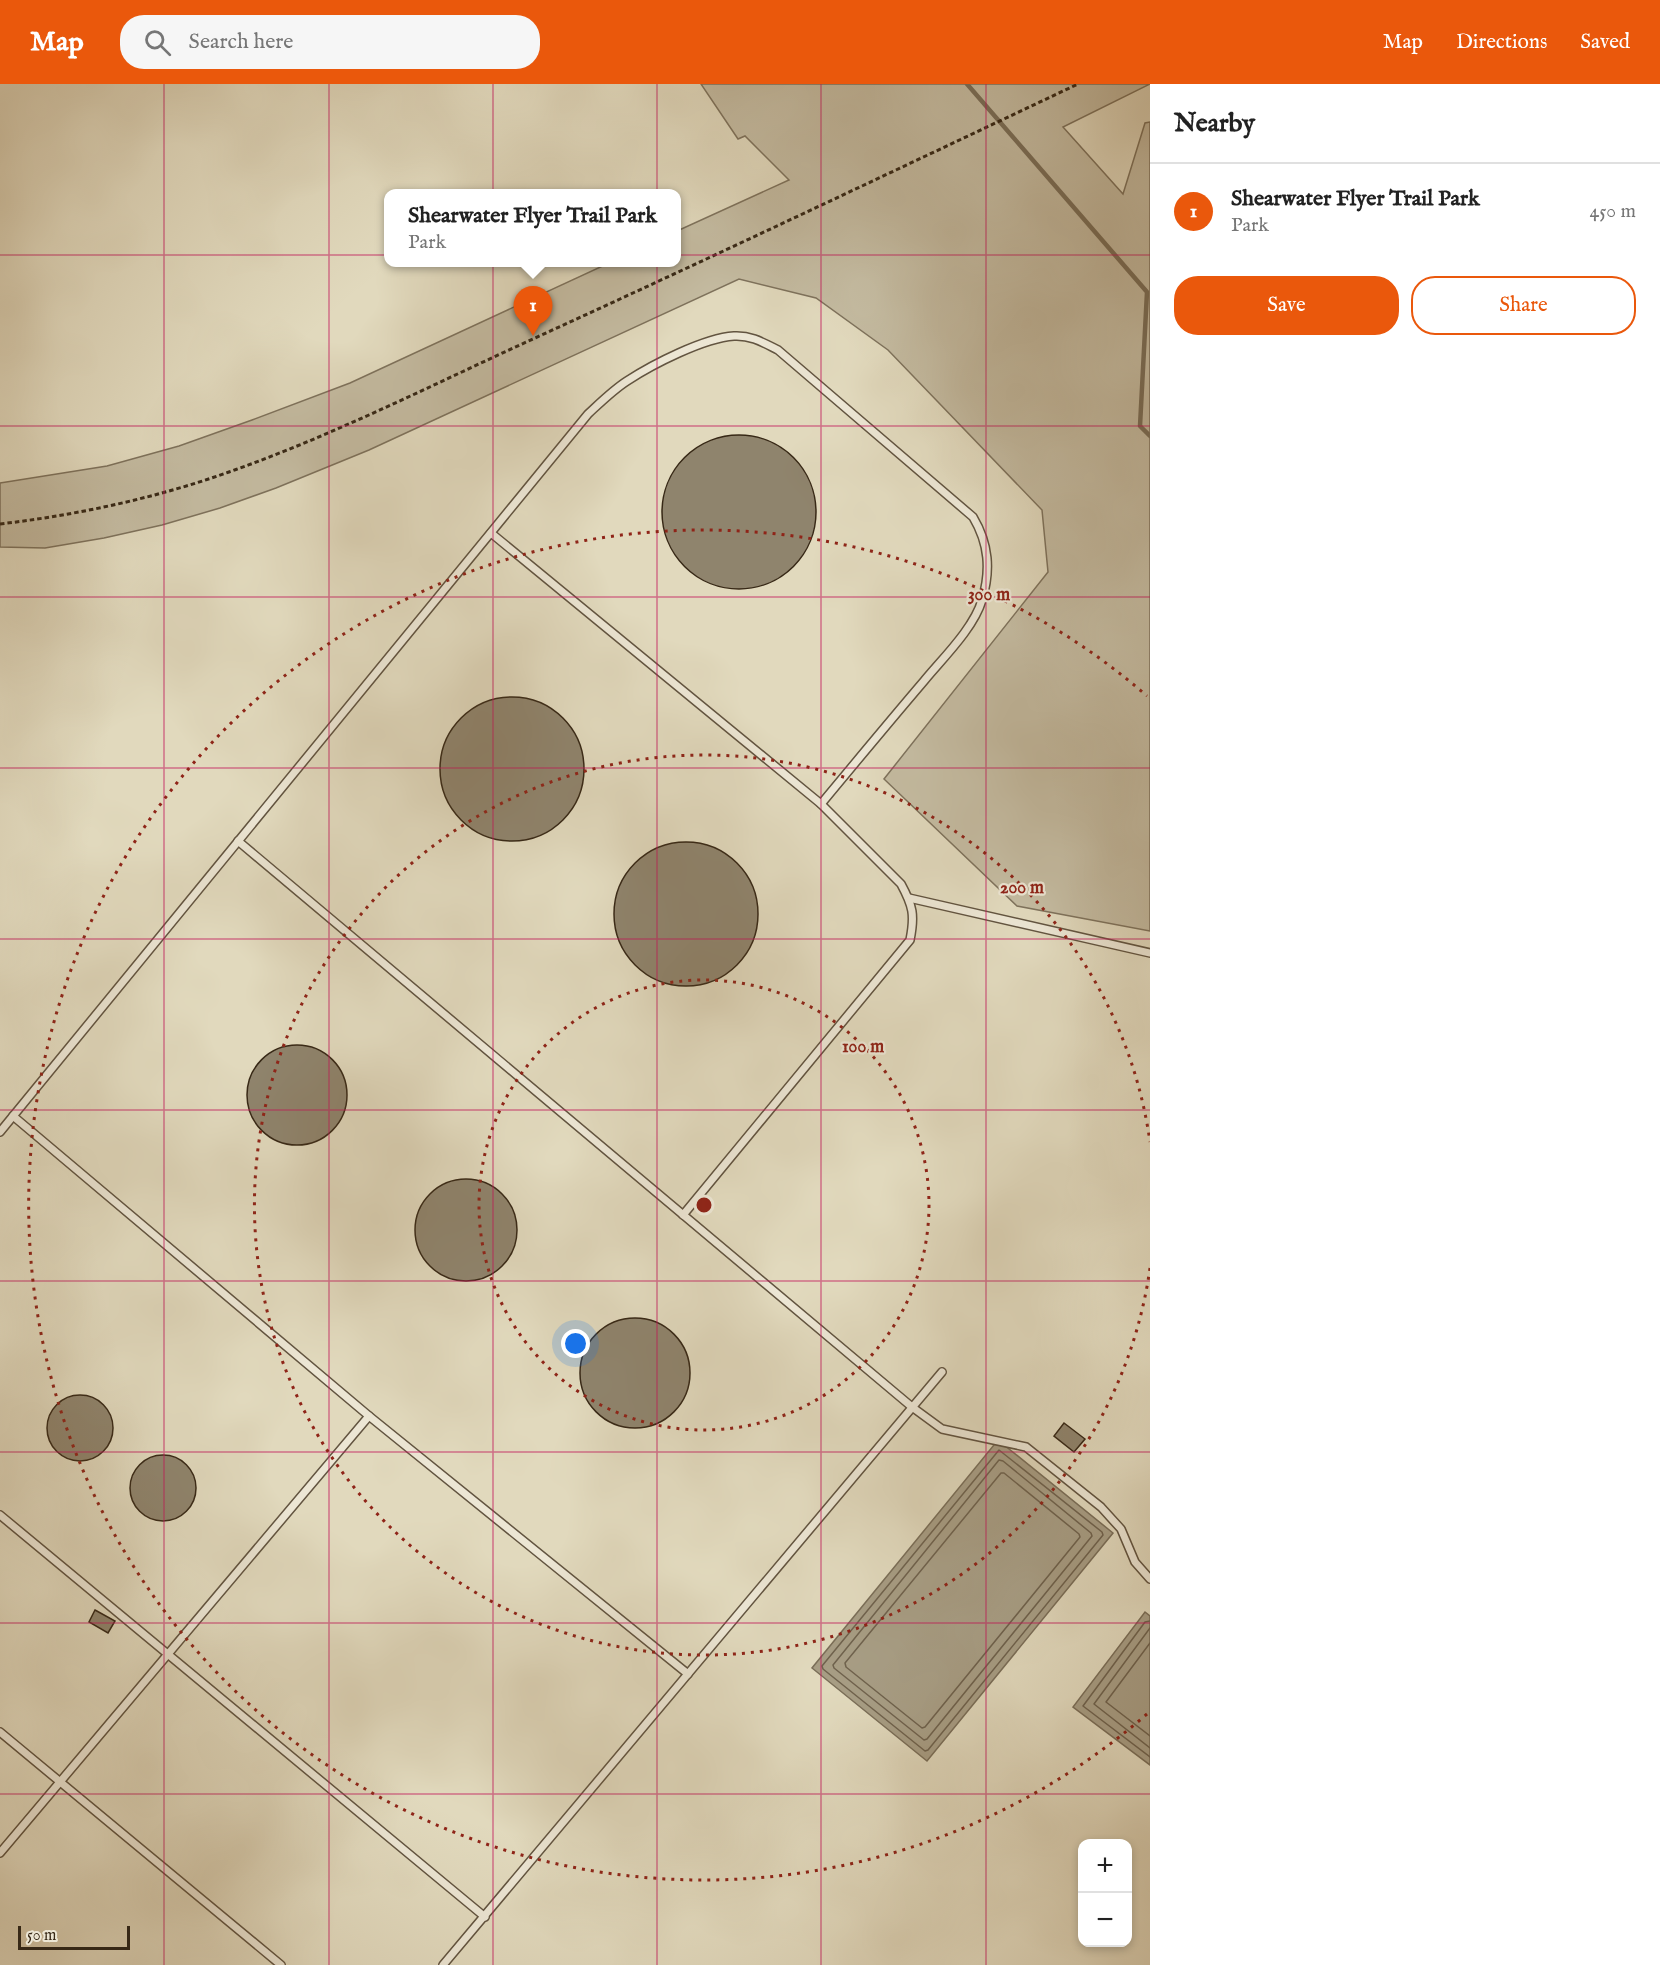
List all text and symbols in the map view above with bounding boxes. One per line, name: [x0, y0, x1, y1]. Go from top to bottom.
search box: [120, 15, 540, 69]
text: Map: [30, 25, 84, 60]
icon: search: [141, 26, 174, 59]
text: Search here: [189, 28, 293, 56]
text: Map: [1383, 29, 1423, 56]
text: Directions: [1456, 29, 1547, 56]
text: Saved: [1580, 29, 1630, 56]
text: Nearby: [1174, 107, 1255, 140]
text: Shearwater Flyer Trail Park: [1231, 185, 1480, 213]
popup: [384, 189, 681, 267]
text: 1: [1190, 199, 1197, 224]
text: 450 m: [1589, 199, 1636, 224]
text: Shearwater Flyer Trail Park: [408, 202, 657, 230]
text: Park: [1231, 213, 1269, 238]
text: Park: [408, 230, 446, 255]
button: Save: [1174, 276, 1399, 335]
button: Share: [1411, 276, 1636, 335]
pin: 1: [514, 286, 552, 336]
text: 300 m: [968, 584, 1010, 607]
text: 200 m: [1000, 877, 1044, 900]
text: 100 m: [842, 1036, 884, 1059]
centre of rings: [694, 1195, 714, 1215]
your location: [561, 1329, 590, 1358]
map controls: [1078, 1839, 1132, 1947]
button: +: [1078, 1839, 1132, 1893]
button: −: [1078, 1893, 1132, 1947]
scale bar: [18, 1923, 130, 1950]
text: 50 m: [27, 1926, 56, 1946]

